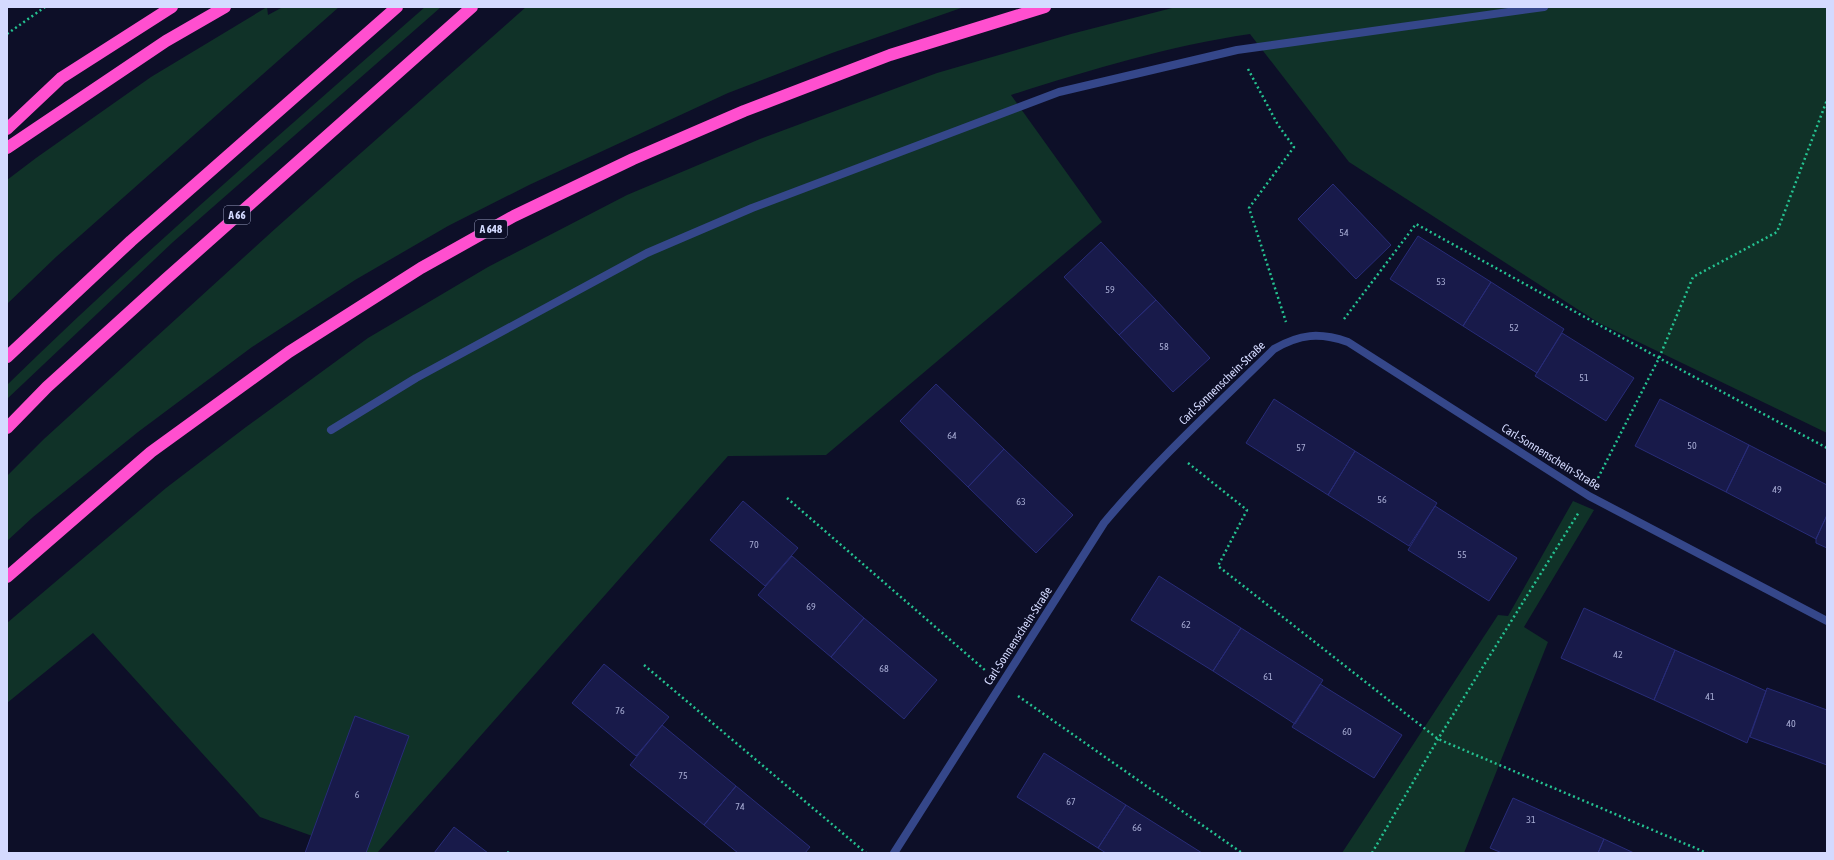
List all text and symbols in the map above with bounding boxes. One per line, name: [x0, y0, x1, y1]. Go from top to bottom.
road number: A 66: [224, 206, 250, 224]
road number: A 648: [475, 220, 507, 238]
house number: 54: [1339, 227, 1349, 238]
house number: 53: [1436, 276, 1446, 287]
house number: 59: [1105, 284, 1115, 295]
house number: 52: [1509, 322, 1519, 333]
street label: Carl-Sonnenschein-Straße: [1176, 338, 1268, 428]
house number: 58: [1159, 341, 1169, 352]
house number: 51: [1579, 372, 1589, 383]
street label: Carl-Sonnenschein-Straße: [1499, 421, 1603, 493]
house number: 64: [947, 430, 957, 441]
house number: 50: [1687, 440, 1697, 451]
house number: 57: [1296, 442, 1306, 453]
house number: 49: [1772, 484, 1782, 495]
house number: 56: [1377, 494, 1387, 505]
house number: 63: [1016, 496, 1026, 507]
house number: 70: [749, 539, 759, 550]
house number: 55: [1457, 549, 1467, 560]
street label: Carl-Sonnenschein-Straße: [981, 584, 1055, 688]
house number: 69: [806, 601, 816, 612]
house number: 62: [1181, 619, 1191, 630]
house number: 42: [1613, 649, 1623, 660]
house number: 68: [879, 663, 889, 674]
house number: 61: [1263, 671, 1273, 682]
house number: 41: [1705, 691, 1715, 702]
house number: 76: [615, 705, 625, 716]
house number: 40: [1786, 718, 1796, 729]
house number: 60: [1342, 726, 1352, 737]
house number: 75: [678, 770, 688, 781]
house number: 6: [355, 789, 360, 800]
house number: 67: [1066, 796, 1076, 807]
house number: 74: [735, 801, 745, 812]
house number: 31: [1526, 814, 1536, 825]
house number: 66: [1132, 822, 1142, 833]

